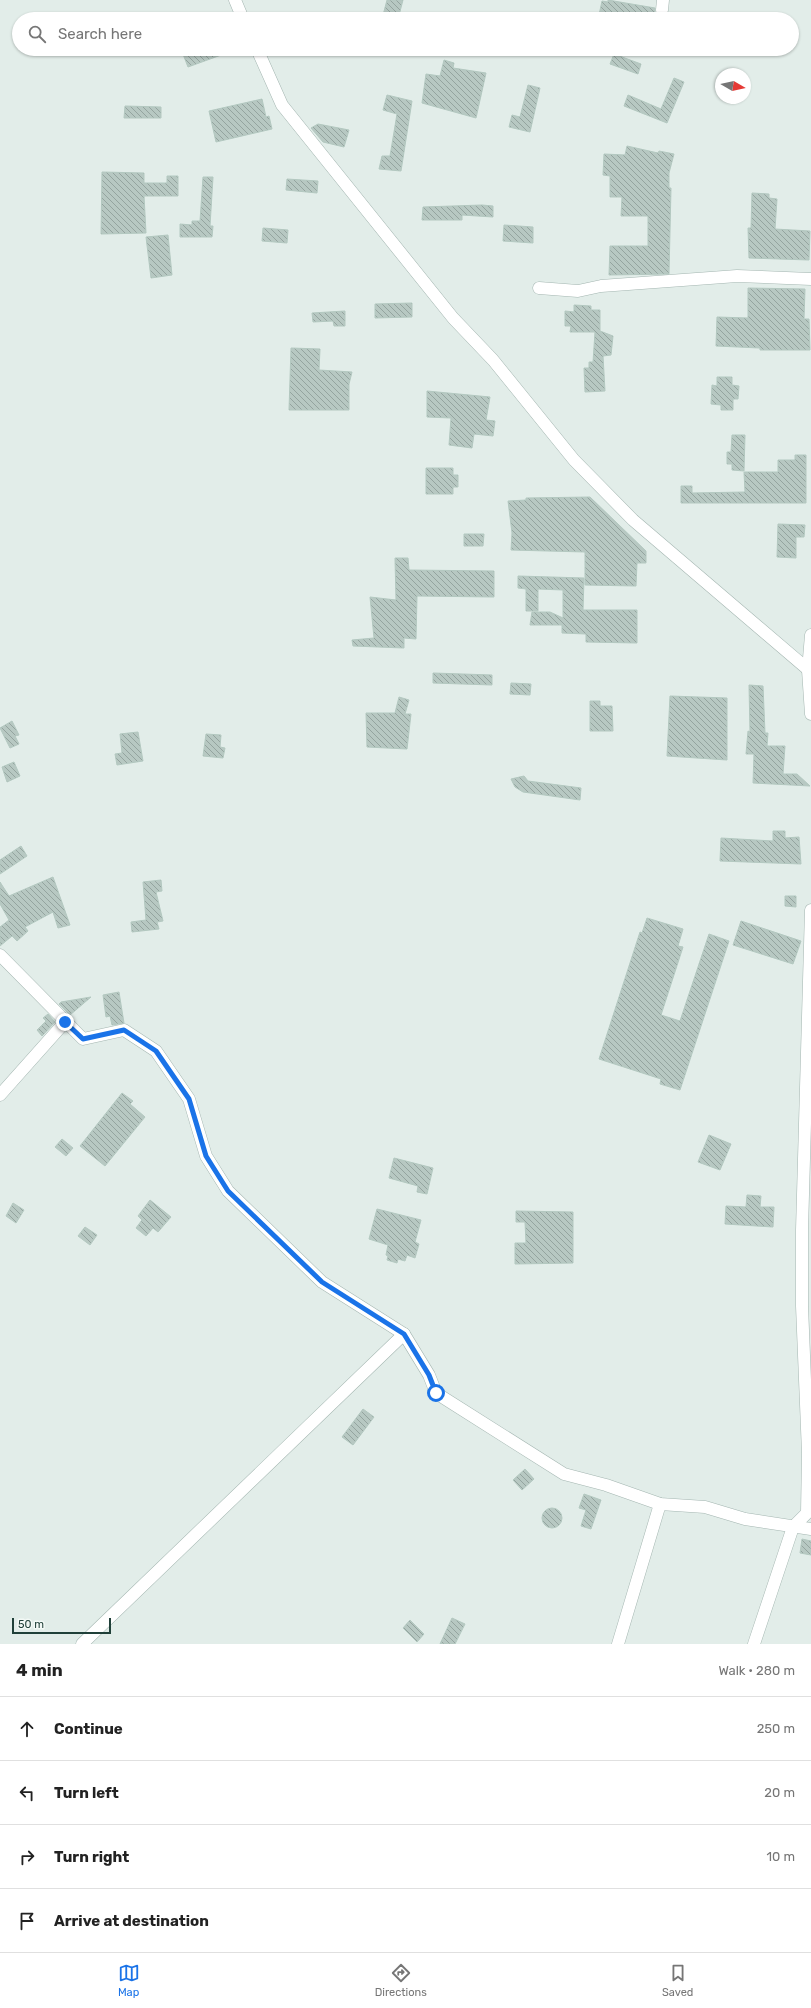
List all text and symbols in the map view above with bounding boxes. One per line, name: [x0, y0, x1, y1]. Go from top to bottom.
search box: [12, 12, 799, 56]
icon: search: [26, 23, 48, 45]
text: Search here: [58, 25, 142, 43]
north arrow: [715, 68, 751, 104]
route end: [56, 1013, 74, 1031]
route start: [427, 1384, 445, 1402]
scale bar: [12, 1616, 111, 1635]
text: 50 m: [18, 1618, 44, 1631]
text: 4 min: [16, 1660, 63, 1680]
text: Walk · 280 m: [718, 1663, 795, 1678]
icon: ahead: [16, 1718, 38, 1740]
text: Continue: [54, 1720, 123, 1738]
text: 250 m: [757, 1721, 795, 1736]
icon: left: [16, 1782, 38, 1804]
text: Turn left: [54, 1784, 119, 1802]
text: 20 m: [764, 1785, 795, 1800]
icon: right: [16, 1846, 38, 1868]
text: Turn right: [54, 1848, 129, 1866]
text: 10 m: [766, 1849, 795, 1864]
icon: arrive: [16, 1910, 38, 1932]
text: Arrive at destination: [54, 1912, 209, 1930]
tab: Map: [118, 1962, 140, 1999]
tab: Directions: [375, 1962, 427, 1999]
tab: Saved: [662, 1962, 693, 1999]

